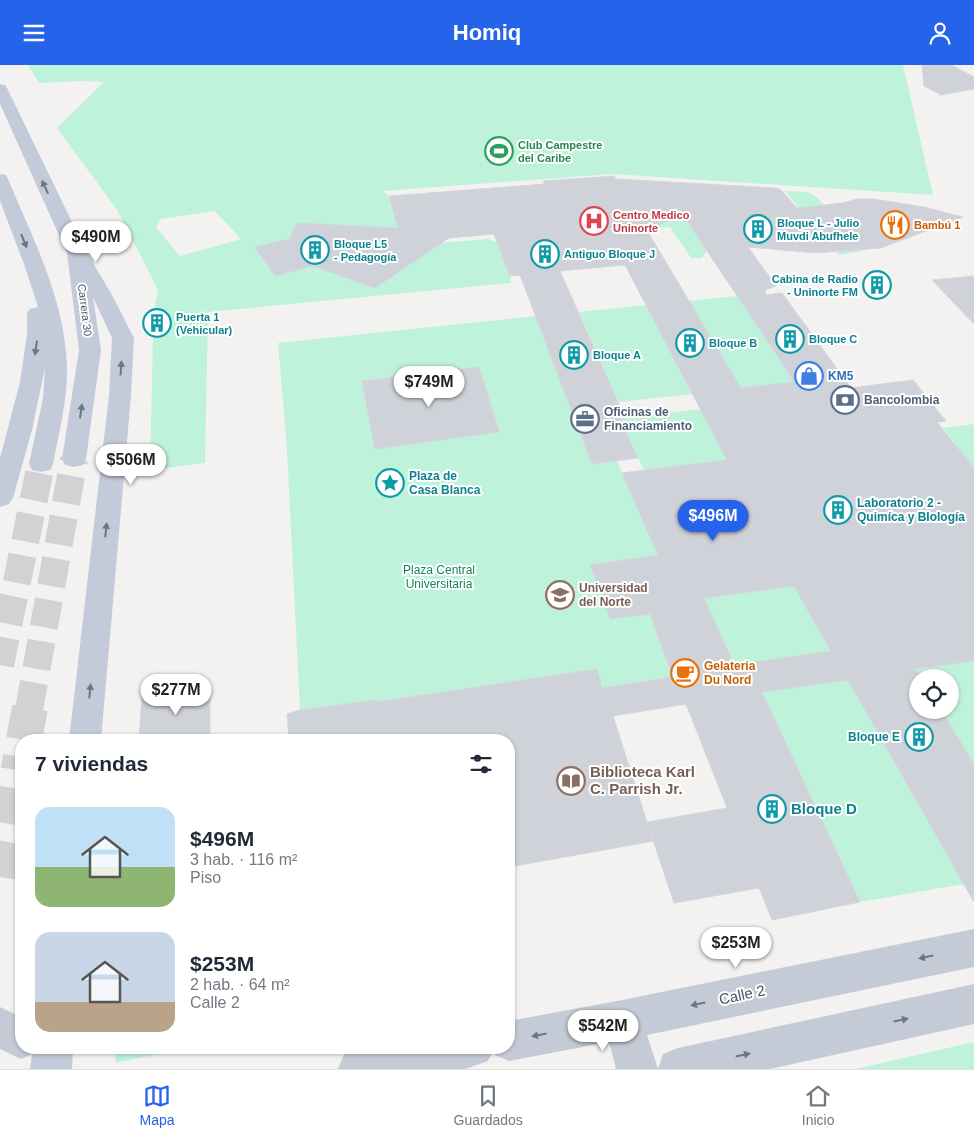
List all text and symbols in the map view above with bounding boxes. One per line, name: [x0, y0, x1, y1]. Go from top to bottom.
icon: menu: [20, 19, 48, 47]
icon: person: [926, 19, 954, 47]
text: Homiq: [453, 20, 521, 45]
sports icon: Club Campestre del Caribe: [484, 136, 514, 166]
place label: Club Campestre del Caribe: [518, 139, 602, 164]
one-way arrow: [41, 180, 49, 194]
hospital icon: Centro Medico Uninorte: [579, 206, 609, 236]
place label: Centro Medico Uninorte: [613, 209, 690, 234]
restaurant icon: Bambú 1: [880, 210, 910, 240]
building icon: Bloque L - Julio Muvdi Abufhele: [743, 214, 773, 244]
place label: Bloque L - Julio Muvdi Abufhele: [777, 217, 860, 242]
place label: Bambú 1: [914, 219, 960, 231]
pin: $490M: [61, 221, 131, 263]
text: $490M: [72, 228, 120, 245]
one-way arrow: [20, 234, 28, 249]
building icon: Bloque L5 - Pedagogía: [300, 235, 330, 265]
place label: Bloque L5 - Pedagogía: [334, 238, 397, 263]
building icon: Antiguo Bloque J: [530, 239, 560, 269]
place label: Antiguo Bloque J: [564, 248, 655, 260]
building icon: Cabina de Radio - Uninorte FM: [862, 270, 892, 300]
place label: Cabina de Radio - Uninorte FM: [772, 273, 858, 298]
street label: Carrera 30: [76, 283, 94, 337]
building icon: Puerta 1 (Vehicular): [142, 308, 172, 338]
place label: Puerta 1 (Vehicular): [176, 311, 233, 336]
building icon: Bloque C: [775, 324, 805, 354]
building icon: Bloque B: [675, 328, 705, 358]
place label: Bloque C: [809, 333, 857, 345]
place label: Bloque B: [709, 337, 757, 349]
one-way arrow: [31, 340, 39, 356]
building icon: Bloque A: [559, 340, 589, 370]
place label: Bloque A: [593, 349, 641, 361]
one-way arrow: [118, 360, 126, 376]
shop icon: KM5: [794, 361, 824, 391]
pin: $749M: [394, 365, 464, 408]
place label: KM5: [828, 369, 854, 383]
text: $749M: [405, 373, 453, 390]
bank icon: Bancolombia: [830, 385, 860, 415]
place label: Bancolombia: [864, 393, 940, 407]
one-way arrow: [77, 403, 85, 419]
office icon: Oficinas de Financiamiento: [570, 404, 600, 434]
place label: Oficinas de Financiamiento: [604, 405, 692, 433]
pin: $506M: [96, 443, 166, 486]
text: $506M: [107, 451, 155, 468]
place icon: Plaza de Casa Blanca: [375, 468, 405, 498]
place label: Plaza de Casa Blanca: [409, 469, 481, 497]
building icon: Laboratorio 2 - Quimíca y BIología: [823, 495, 853, 525]
place label: Laboratorio 2 - Quimíca y BIología: [857, 496, 965, 524]
pin: $496M: [678, 499, 748, 542]
text: $496M: [689, 507, 737, 524]
one-way arrow: [102, 522, 110, 538]
park label: Plaza Central Universitaria: [403, 563, 475, 591]
school or university icon: Universidad del Norte: [545, 580, 575, 610]
place label: Universidad del Norte: [579, 581, 648, 609]
cafe icon: Gelateria Du Nord: [670, 658, 700, 688]
place label: Gelateria Du Nord: [704, 659, 756, 687]
map controls: [909, 669, 959, 719]
button: locate: [909, 669, 959, 719]
pin: $277M: [141, 673, 211, 716]
text: $277M: [152, 681, 200, 698]
one-way arrow: [86, 683, 94, 699]
building icon: Bloque E: [904, 722, 934, 752]
place label: Bloque E: [848, 730, 900, 744]
icon: filters: [467, 750, 495, 778]
text: 7 viviendas: [35, 752, 148, 775]
place label: Biblioteca Karl C. Parrish Jr.: [590, 763, 695, 797]
library icon: Biblioteca Karl C. Parrish Jr.: [556, 766, 586, 796]
building icon: Bloque D: [757, 794, 787, 824]
place label: Bloque D: [791, 800, 857, 817]
icon: home: [75, 827, 135, 887]
text: $496M: [190, 827, 254, 850]
text: 3 hab. · 116 m²: [190, 851, 297, 868]
text: Piso: [190, 869, 221, 886]
pin: $253M: [701, 927, 771, 969]
text: $253M: [712, 934, 760, 951]
icon: home: [75, 952, 135, 1012]
text: $253M: [190, 952, 254, 975]
one-way arrow: [918, 954, 934, 962]
text: 2 hab. · 64 m²: [190, 976, 290, 993]
street label: Calle 2: [717, 981, 767, 1008]
text: Calle 2: [190, 994, 240, 1011]
one-way arrow: [691, 1000, 706, 1008]
pin: $542M: [568, 1009, 638, 1052]
one-way arrow: [894, 1016, 909, 1024]
text: $542M: [579, 1017, 627, 1034]
one-way arrow: [531, 1032, 547, 1040]
one-way arrow: [735, 1051, 750, 1059]
tab: Mapa: [140, 1082, 175, 1128]
tab: Guardados: [454, 1082, 523, 1128]
tab: Inicio: [802, 1082, 835, 1128]

